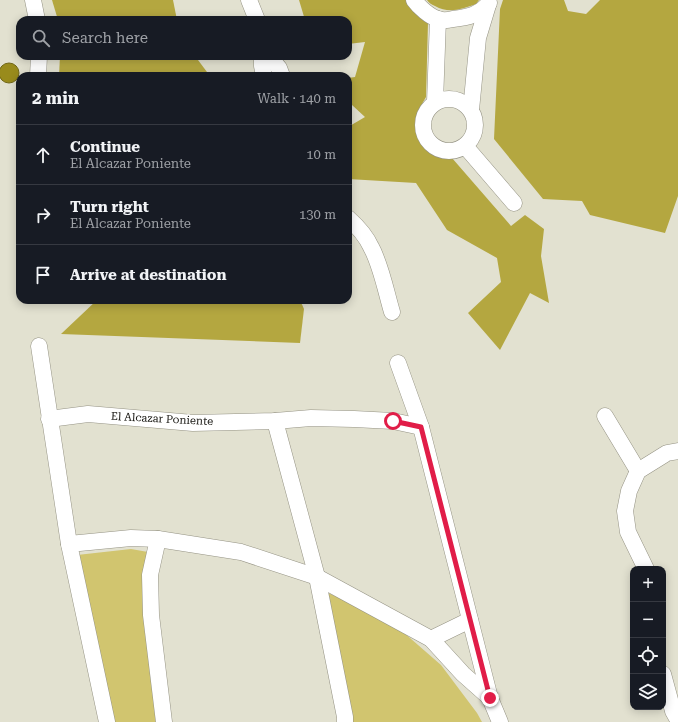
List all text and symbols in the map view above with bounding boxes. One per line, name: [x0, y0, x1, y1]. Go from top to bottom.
search box: [16, 16, 352, 60]
icon: search: [30, 27, 52, 49]
text: Search here: [62, 29, 148, 47]
text: 2 min: [32, 88, 79, 108]
text: Walk · 140 m: [257, 91, 336, 106]
text: Continue: [70, 138, 140, 156]
icon: ahead: [32, 144, 54, 166]
text: 10 m: [306, 147, 336, 162]
text: El Alcazar Poniente: [70, 156, 191, 171]
text: Turn right: [70, 198, 149, 216]
icon: right: [32, 204, 54, 226]
text: 130 m: [299, 207, 336, 222]
text: El Alcazar Poniente: [70, 216, 191, 231]
icon: arrive: [32, 264, 54, 286]
text: Arrive at destination: [70, 266, 226, 284]
street label: El Alcazar Poniente: [111, 410, 213, 428]
route start: [384, 412, 402, 430]
map controls: [630, 566, 666, 710]
button: +: [630, 566, 666, 602]
button: −: [630, 602, 666, 638]
button: locate: [630, 638, 666, 674]
button: layers: [630, 674, 666, 710]
route end: [481, 689, 499, 707]

